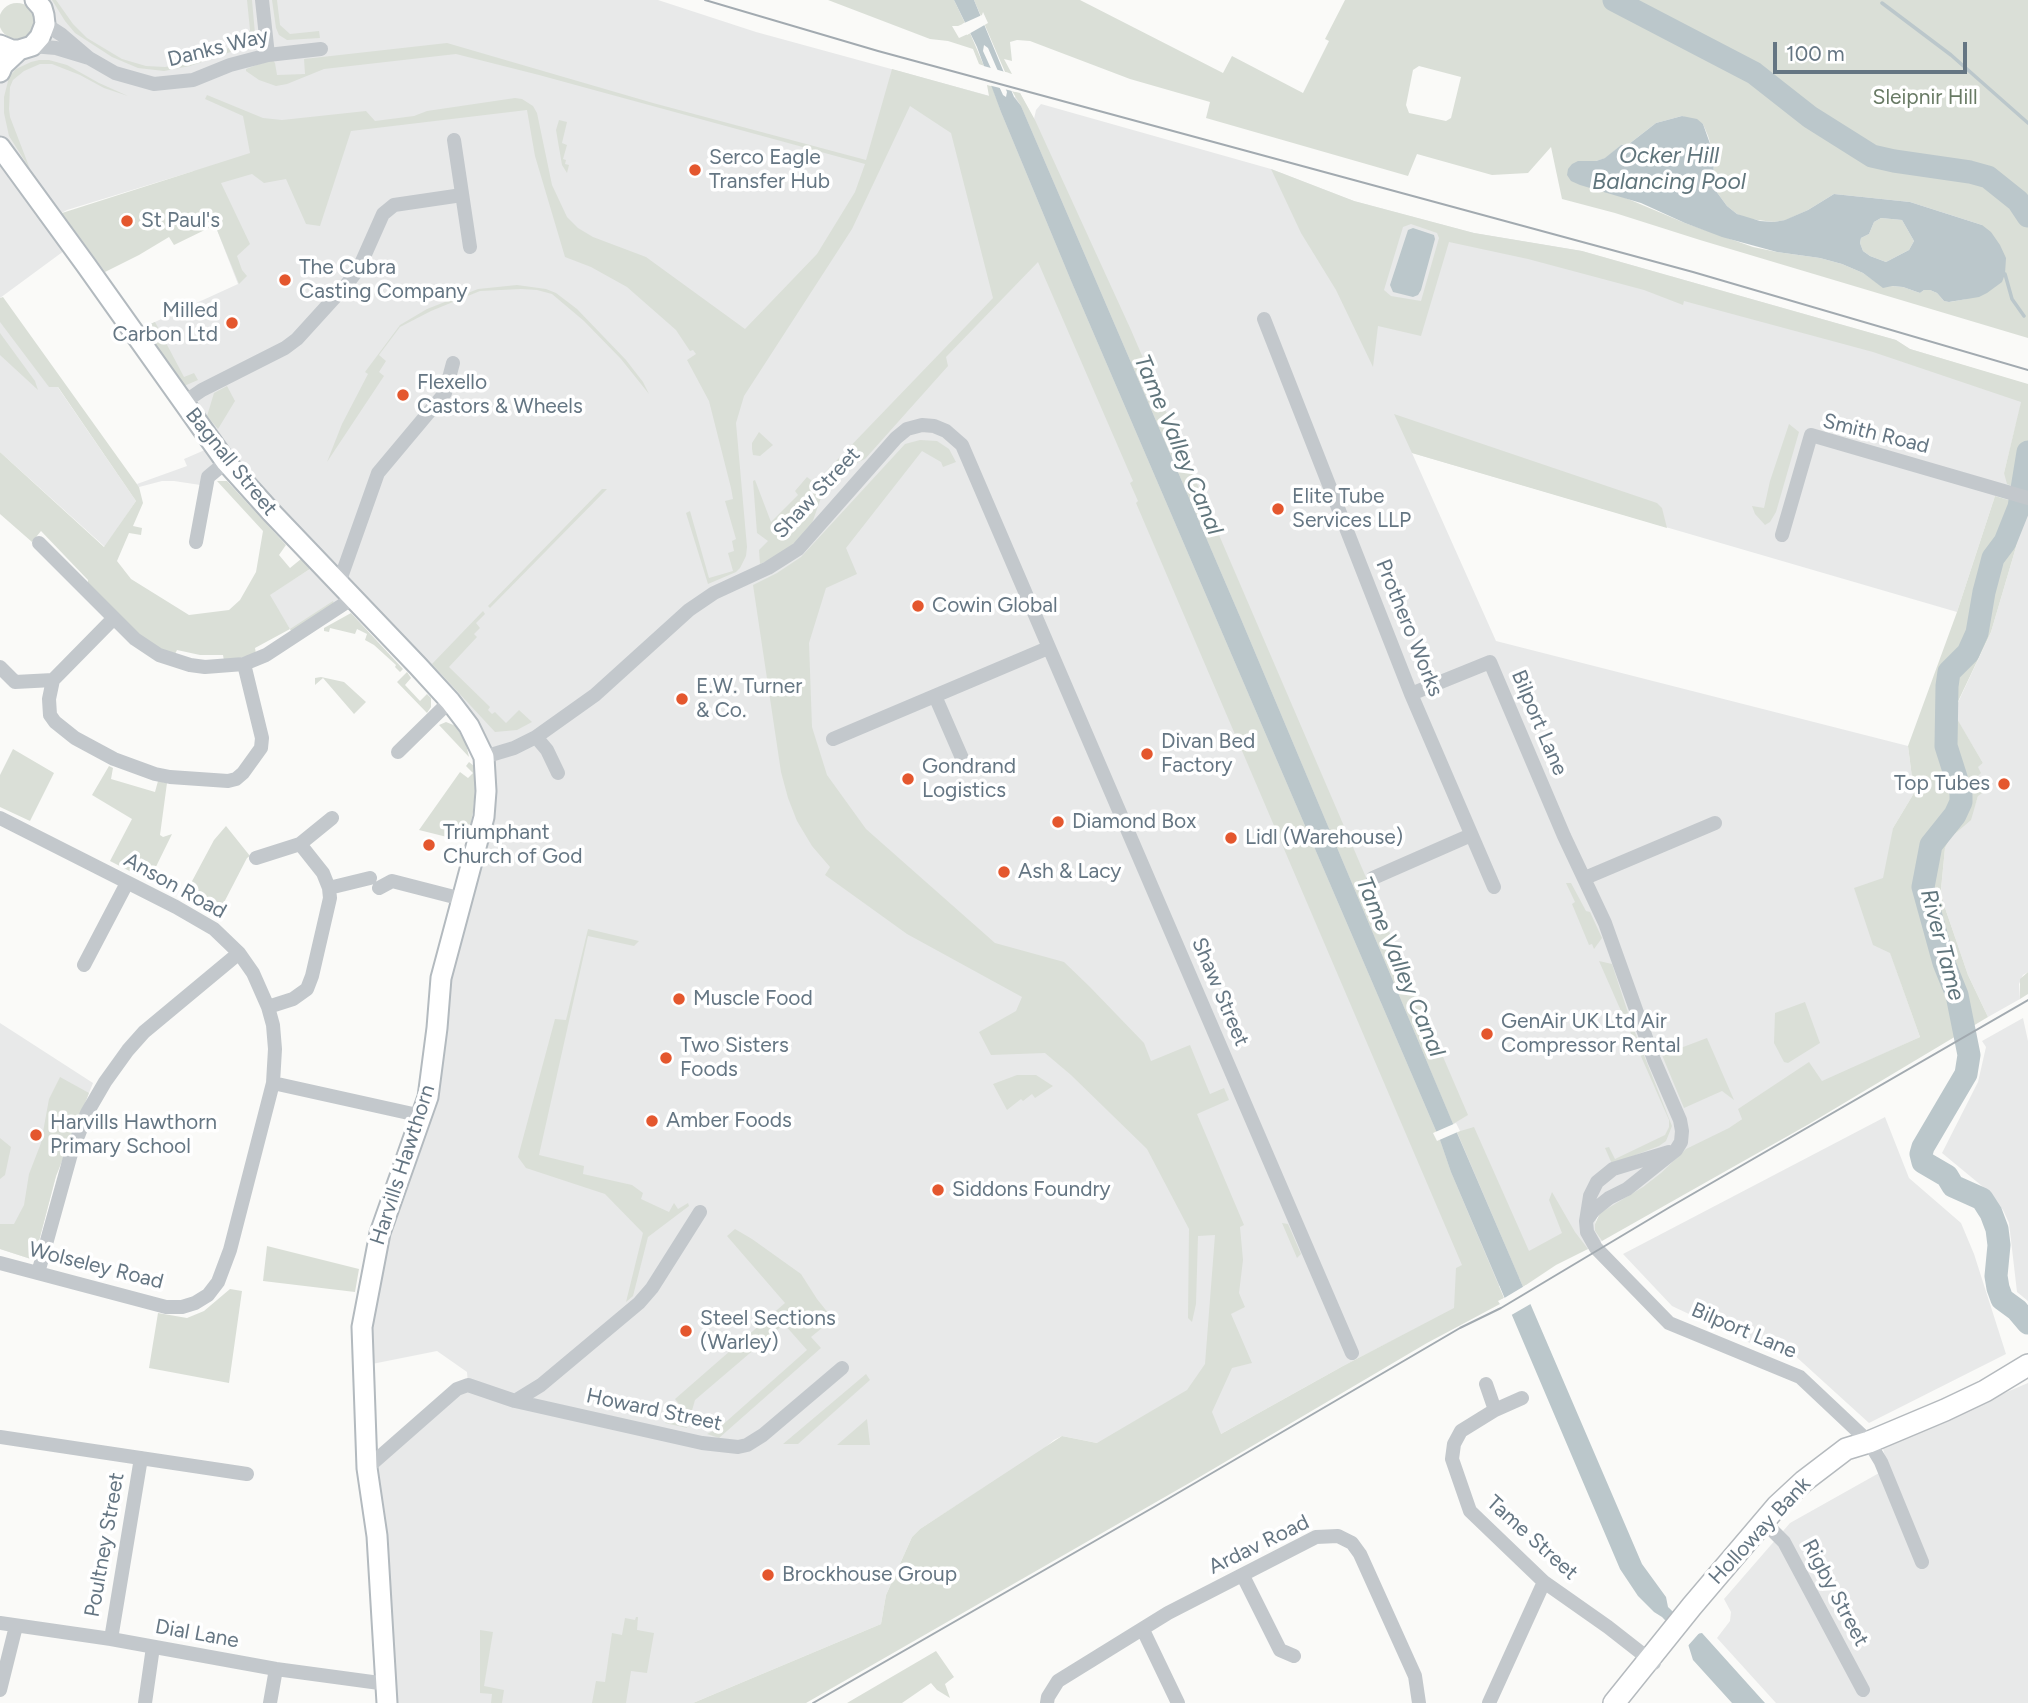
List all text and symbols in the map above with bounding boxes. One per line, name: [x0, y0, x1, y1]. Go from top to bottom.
street label: Danks Way: [165, 23, 271, 73]
scale bar: [1776, 28, 1970, 72]
text: 100 m: [1786, 41, 1845, 66]
park label: Sleipnir Hill: [1872, 85, 1978, 111]
water label: Ocker Hill Balancing Pool: [1592, 142, 1746, 196]
place label: Serco Eagle Transfer Hub: [709, 145, 830, 195]
marker: Serco Eagle Transfer Hub: [687, 162, 703, 178]
place label: St Paul's: [141, 208, 220, 234]
marker: St Paul's: [119, 213, 135, 229]
place label: The Cubra Casting Company: [299, 255, 468, 305]
marker: The Cubra Casting Company: [277, 272, 293, 288]
place label: Milled Carbon Ltd: [113, 298, 218, 348]
marker: Milled Carbon Ltd: [224, 315, 240, 331]
water label: Tame Valley Canal: [1128, 351, 1228, 539]
place label: Flexello Castors & Wheels: [417, 370, 583, 420]
marker: Flexello Castors & Wheels: [395, 387, 411, 403]
street label: Bagnall Street: [180, 403, 282, 521]
street label: Smith Road: [1820, 409, 1932, 459]
street label: Shaw Street: [768, 442, 866, 544]
place label: Elite Tube Services LLP: [1292, 484, 1411, 534]
marker: Elite Tube Services LLP: [1270, 501, 1286, 517]
street label: Prothero Works: [1370, 556, 1448, 700]
place label: Cowin Global: [932, 593, 1058, 619]
marker: Cowin Global: [910, 598, 926, 614]
street label: Bilport Lane: [1506, 667, 1572, 779]
place label: E.W. Turner & Co.: [696, 674, 802, 724]
marker: E.W. Turner & Co.: [674, 691, 690, 707]
place label: Divan Bed Factory: [1161, 729, 1255, 779]
marker: Divan Bed Factory: [1139, 746, 1155, 762]
place label: Gondrand Logistics: [922, 754, 1016, 804]
marker: Gondrand Logistics: [900, 771, 916, 787]
place label: Top Tubes: [1894, 771, 1990, 797]
marker: Top Tubes: [1996, 776, 2012, 792]
place label: Diamond Box: [1072, 809, 1196, 835]
marker: Diamond Box: [1050, 814, 1066, 830]
place label: Triumphant Church of God: [443, 820, 583, 870]
place label: Lidl (Warehouse): [1245, 825, 1403, 851]
marker: Lidl (Warehouse): [1223, 830, 1239, 846]
marker: Triumphant Church of God: [421, 837, 437, 853]
street label: Anson Road: [119, 848, 231, 924]
place label: Ash & Lacy: [1018, 859, 1121, 885]
marker: Ash & Lacy: [996, 864, 1012, 880]
water label: Tame Valley Canal: [1350, 873, 1450, 1061]
water label: River Tame: [1914, 886, 1970, 1004]
street label: Shaw Street: [1186, 934, 1254, 1050]
place label: Muscle Food: [693, 986, 813, 1012]
marker: Muscle Food: [671, 991, 687, 1007]
place label: GenAir UK Ltd Air Compressor Rental: [1501, 1009, 1681, 1059]
marker: GenAir UK Ltd Air Compressor Rental: [1479, 1026, 1495, 1042]
place label: Two Sisters Foods: [680, 1033, 789, 1083]
marker: Two Sisters Foods: [658, 1050, 674, 1066]
street label: Harvills Hawthorn: [365, 1082, 441, 1248]
place label: Amber Foods: [666, 1108, 792, 1134]
place label: Harvills Hawthorn Primary School: [50, 1110, 217, 1160]
marker: Amber Foods: [644, 1113, 660, 1129]
marker: Harvills Hawthorn Primary School: [28, 1127, 44, 1143]
place label: Siddons Foundry: [952, 1177, 1111, 1203]
marker: Siddons Foundry: [930, 1182, 946, 1198]
street label: Wolseley Road: [26, 1237, 166, 1295]
street label: Bilport Lane: [1688, 1298, 1800, 1364]
place label: Steel Sections (Warley): [700, 1306, 836, 1356]
marker: Steel Sections (Warley): [678, 1323, 694, 1339]
street label: Howard Street: [584, 1383, 724, 1437]
street label: Poultney Street: [80, 1471, 130, 1619]
street label: Holloway Bank: [1704, 1472, 1816, 1590]
street label: Tame Street: [1481, 1490, 1583, 1586]
street label: Ardav Road: [1205, 1510, 1313, 1580]
street label: Rigby Street: [1796, 1535, 1874, 1651]
place label: Brockhouse Group: [782, 1562, 957, 1588]
marker: Brockhouse Group: [760, 1567, 776, 1583]
street label: Dial Lane: [153, 1614, 241, 1654]

